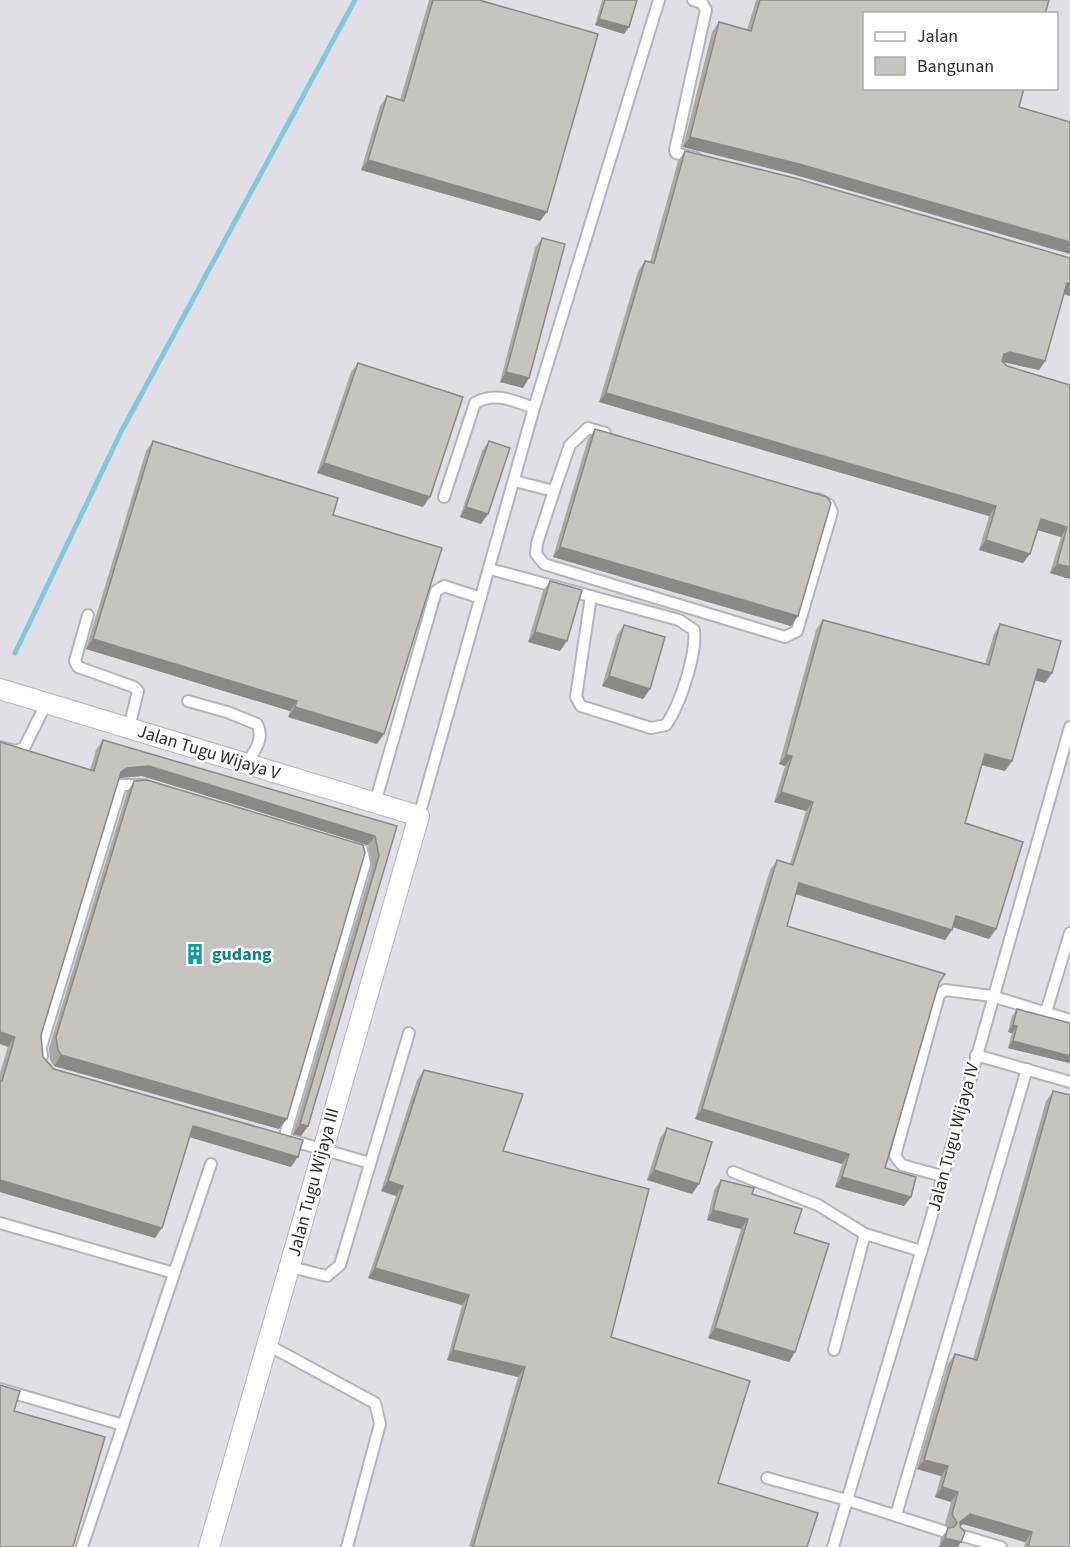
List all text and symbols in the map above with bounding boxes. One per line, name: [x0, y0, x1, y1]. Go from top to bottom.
legend: [863, 12, 1058, 90]
text: Jalan: [917, 24, 958, 49]
text: Bangunan: [917, 54, 994, 79]
street label: Jalan Tugu Wijaya V: [134, 719, 284, 786]
building icon: gudang: [183, 942, 207, 966]
place label: gudang: [212, 942, 272, 967]
street label: Jalan Tugu Wijaya IV: [922, 1059, 986, 1214]
street label: Jalan Tugu Wijaya III: [282, 1105, 345, 1259]

